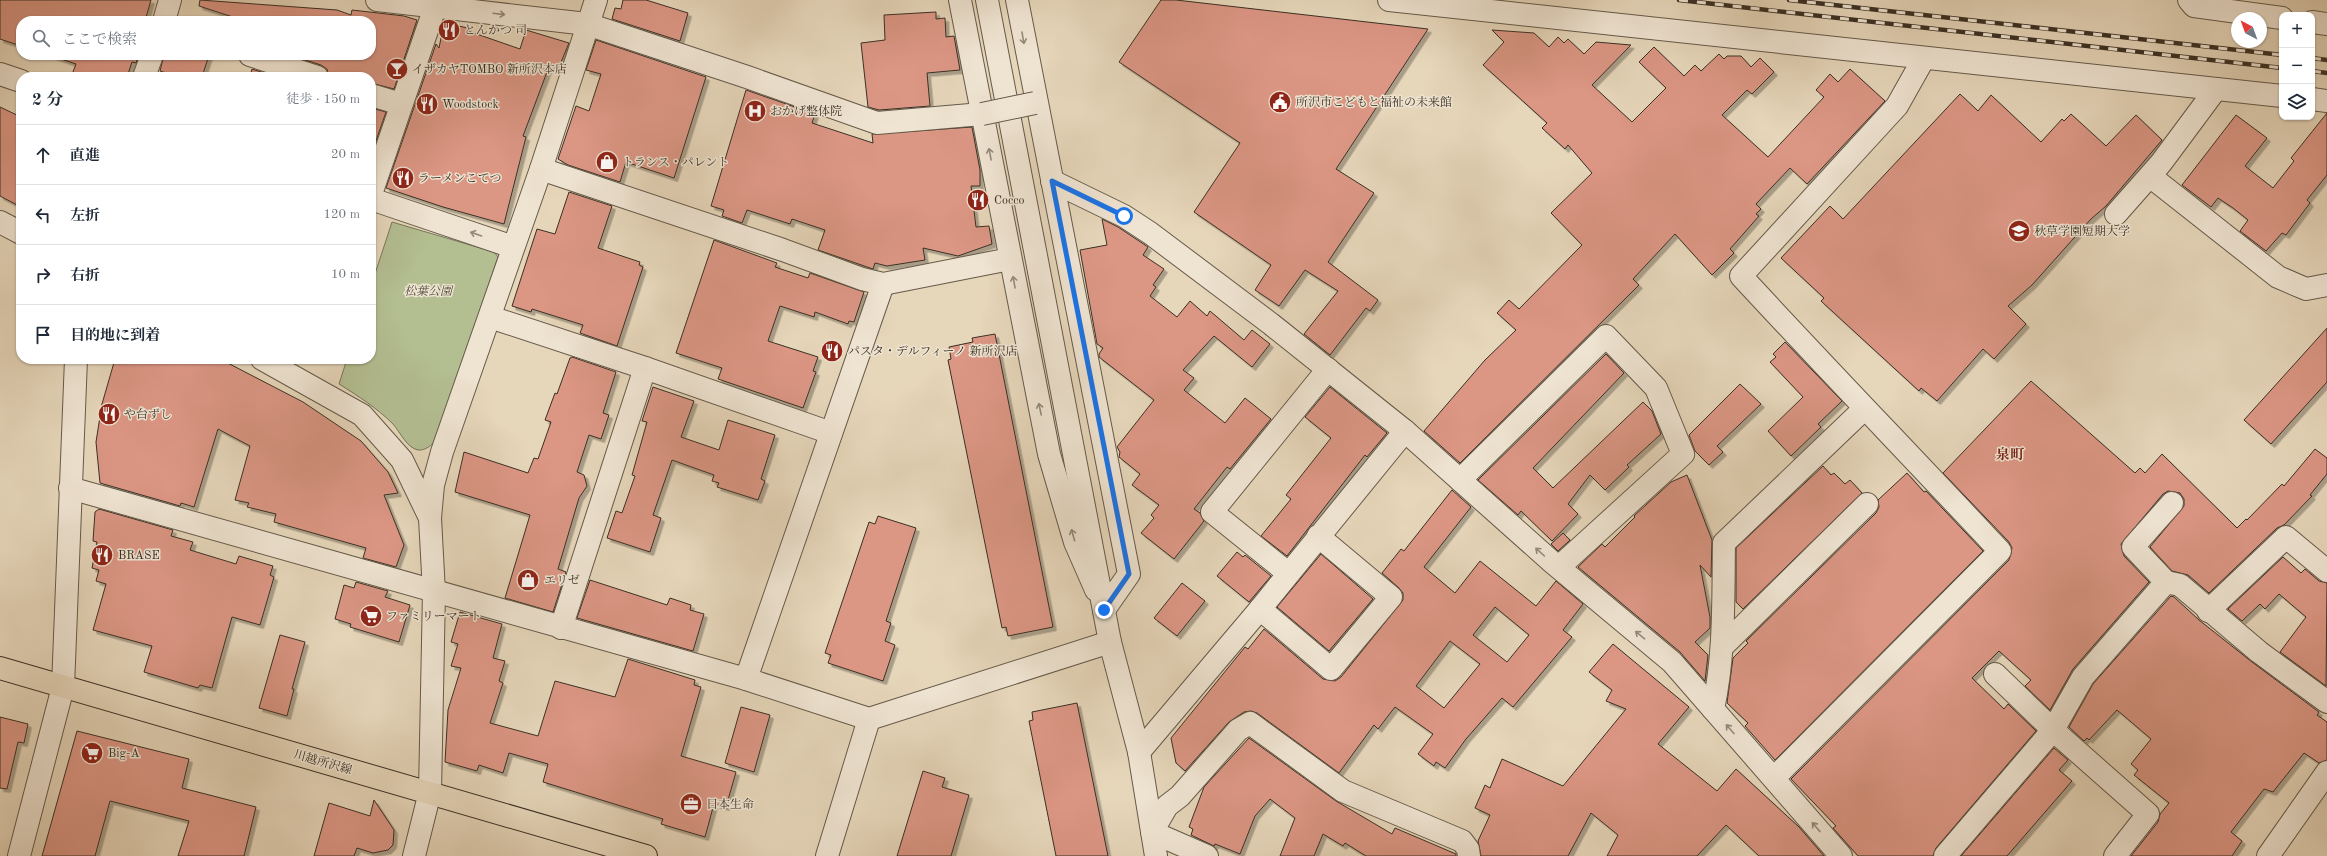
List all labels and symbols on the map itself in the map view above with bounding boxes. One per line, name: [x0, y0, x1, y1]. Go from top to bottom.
one-way arrow: [492, 10, 505, 18]
north arrow: [2231, 12, 2267, 48]
restaurant icon: とんかつ 司: [436, 17, 462, 43]
place label: とんかつ 司: [464, 24, 527, 37]
one-way arrow: [1020, 31, 1028, 44]
bar icon: イザカヤTOMBO 新所沢本店: [384, 56, 410, 82]
place label: イザカヤTOMBO 新所沢本店: [412, 62, 567, 76]
public building icon: 所沢市こどもと福祉の未来館: [1267, 89, 1293, 115]
restaurant icon: Woodstock: [414, 91, 440, 117]
place label: 所沢市こどもと福祉の未来館: [1296, 95, 1452, 109]
hospital icon: おかげ整体院: [742, 98, 768, 124]
place label: Woodstock: [442, 99, 499, 111]
place label: おかげ整体院: [770, 104, 842, 118]
one-way arrow: [986, 148, 994, 161]
shop icon: トランス・パレント: [594, 149, 620, 175]
place label: トランス・パレント: [622, 156, 729, 169]
restaurant icon: ラーメンこてつ: [390, 165, 416, 191]
place label: ラーメンこてつ: [418, 173, 501, 185]
restaurant icon: Cocco: [965, 187, 991, 213]
place label: Cocco: [994, 195, 1024, 207]
route start: [1115, 207, 1133, 225]
school or university icon: 秋草学園短期大学: [2006, 218, 2032, 244]
place label: 秋草学園短期大学: [2034, 224, 2130, 238]
one-way arrow: [470, 230, 482, 238]
one-way arrow: [1010, 276, 1018, 289]
park label: 松葉公園: [404, 284, 454, 298]
restaurant icon: パスタ・デルフィーノ 新所沢店: [819, 338, 845, 364]
place label: パスタ・デルフィーノ 新所沢店: [848, 344, 1018, 358]
restaurant icon: や台ずし: [96, 401, 122, 427]
one-way arrow: [1036, 403, 1044, 416]
place label: や台ずし: [124, 407, 172, 421]
district label: 泉町: [1996, 447, 2025, 462]
one-way arrow: [1069, 529, 1076, 542]
restaurant icon: BRASE: [89, 542, 115, 568]
one-way arrow: [1536, 548, 1546, 557]
place label: BRASE: [118, 550, 160, 562]
shop icon: エリゼ: [515, 567, 541, 593]
place label: エリゼ: [544, 574, 580, 587]
route end: [1095, 601, 1113, 619]
supermarket icon: ファミリーマート: [358, 603, 384, 629]
place label: ファミリーマート: [386, 610, 482, 623]
one-way arrow: [1635, 631, 1645, 640]
one-way arrow: [1726, 724, 1735, 734]
supermarket icon: Big-A: [79, 740, 105, 766]
street label: 川越所沢線: [292, 747, 354, 777]
place label: Big-A: [108, 748, 140, 760]
office icon: 日本生命: [678, 791, 704, 817]
place label: 日本生命: [706, 797, 754, 811]
one-way arrow: [1811, 821, 1820, 832]

